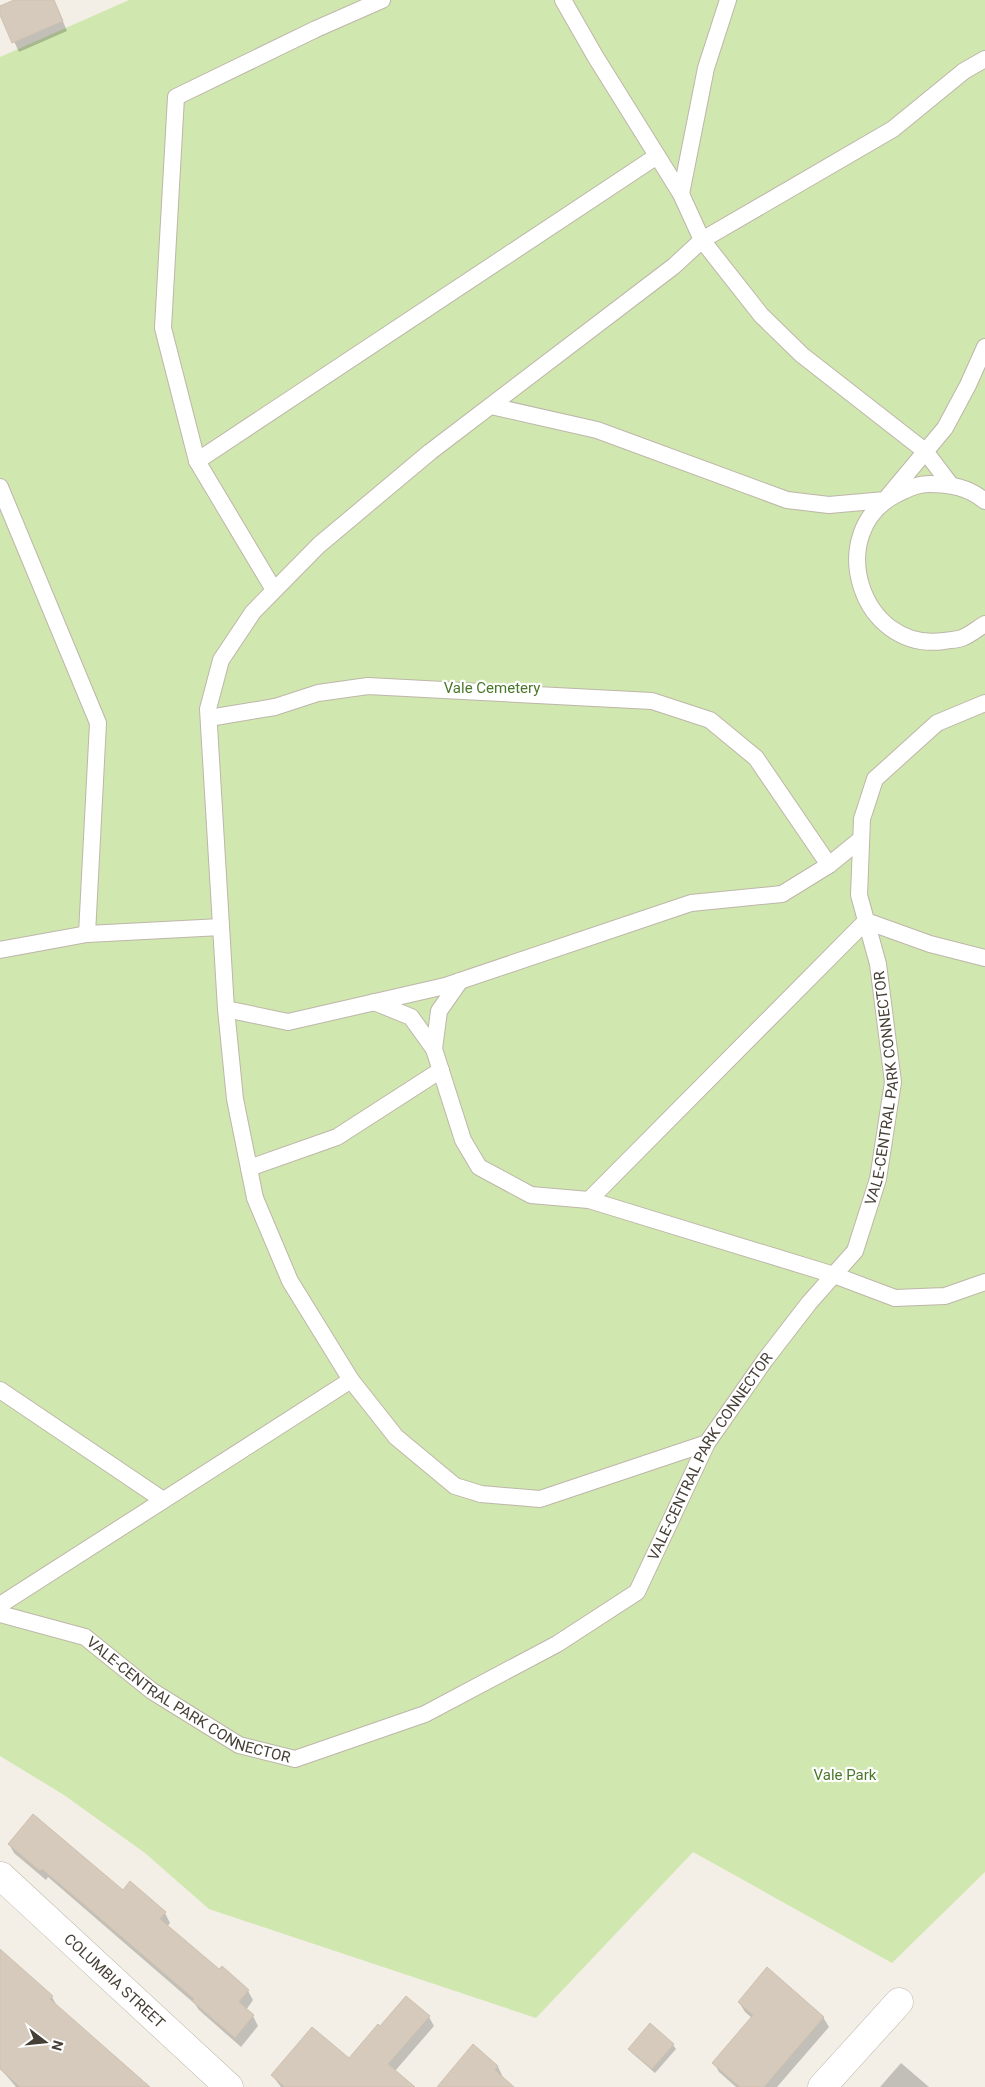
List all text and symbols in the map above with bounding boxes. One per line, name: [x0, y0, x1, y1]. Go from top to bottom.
park label: Vale Cemetery: [444, 679, 540, 697]
street label: VALE-CENTRAL PARK CONNECTOR: [861, 970, 902, 1207]
street label: VALE-CENTRAL PARK CONNECTOR: [644, 1349, 776, 1563]
street label: VALE-CENTRAL PARK CONNECTOR: [83, 1633, 292, 1767]
park label: Vale Park: [814, 1766, 877, 1784]
street label: COLUMBIA STREET: [60, 1930, 169, 2032]
north arrow: [20, 2017, 70, 2067]
text: N: [48, 2039, 67, 2053]

